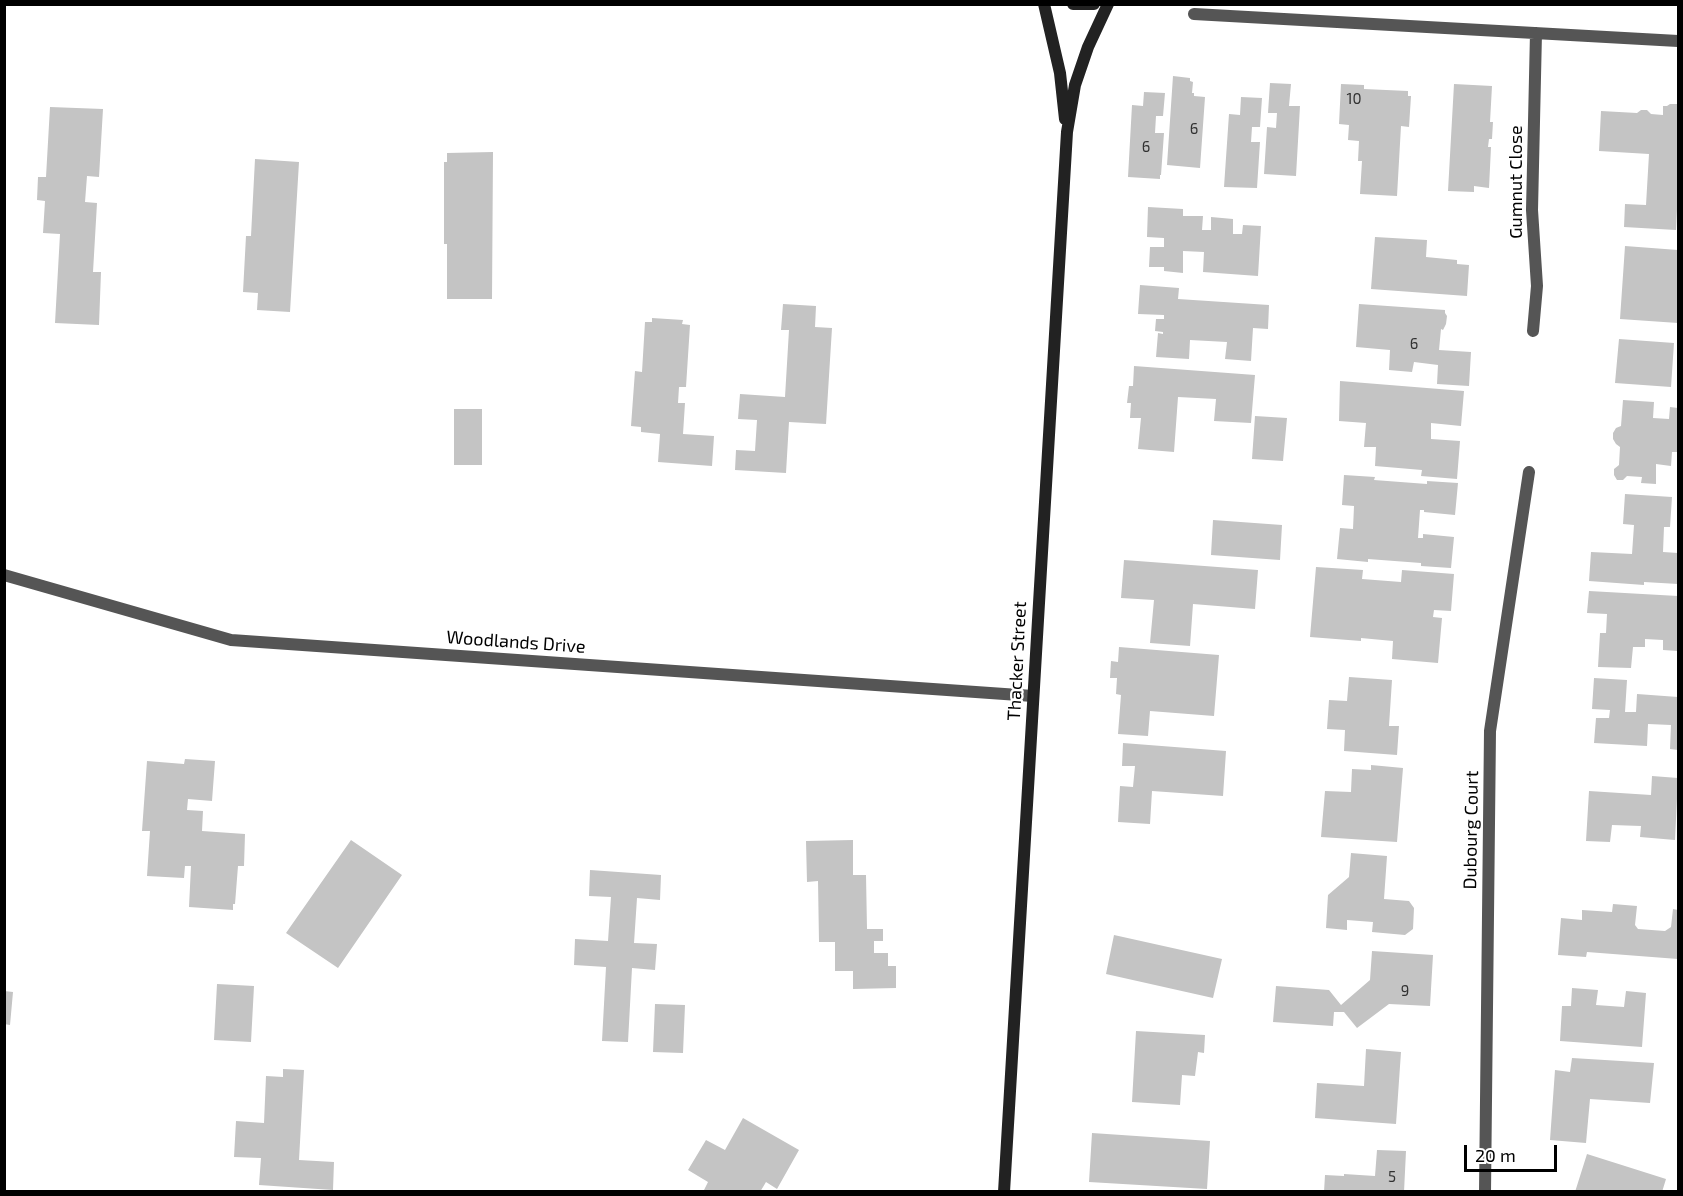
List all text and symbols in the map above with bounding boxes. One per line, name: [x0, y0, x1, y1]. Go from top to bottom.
house number: 10: [1346, 90, 1362, 108]
house number: 6: [1190, 120, 1198, 138]
street label: Gumnut Close: [1505, 125, 1527, 239]
house number: 6: [1142, 138, 1150, 156]
house number: 6: [1410, 335, 1418, 353]
street label: Thacker Street: [1003, 601, 1031, 721]
street label: Woodlands Drive: [446, 626, 586, 658]
street label: Dubourg Court: [1459, 770, 1483, 890]
house number: 9: [1401, 982, 1409, 1000]
scale bar: [1467, 1133, 1560, 1171]
text: 20 m: [1475, 1144, 1516, 1166]
house number: 5: [1388, 1168, 1396, 1186]

